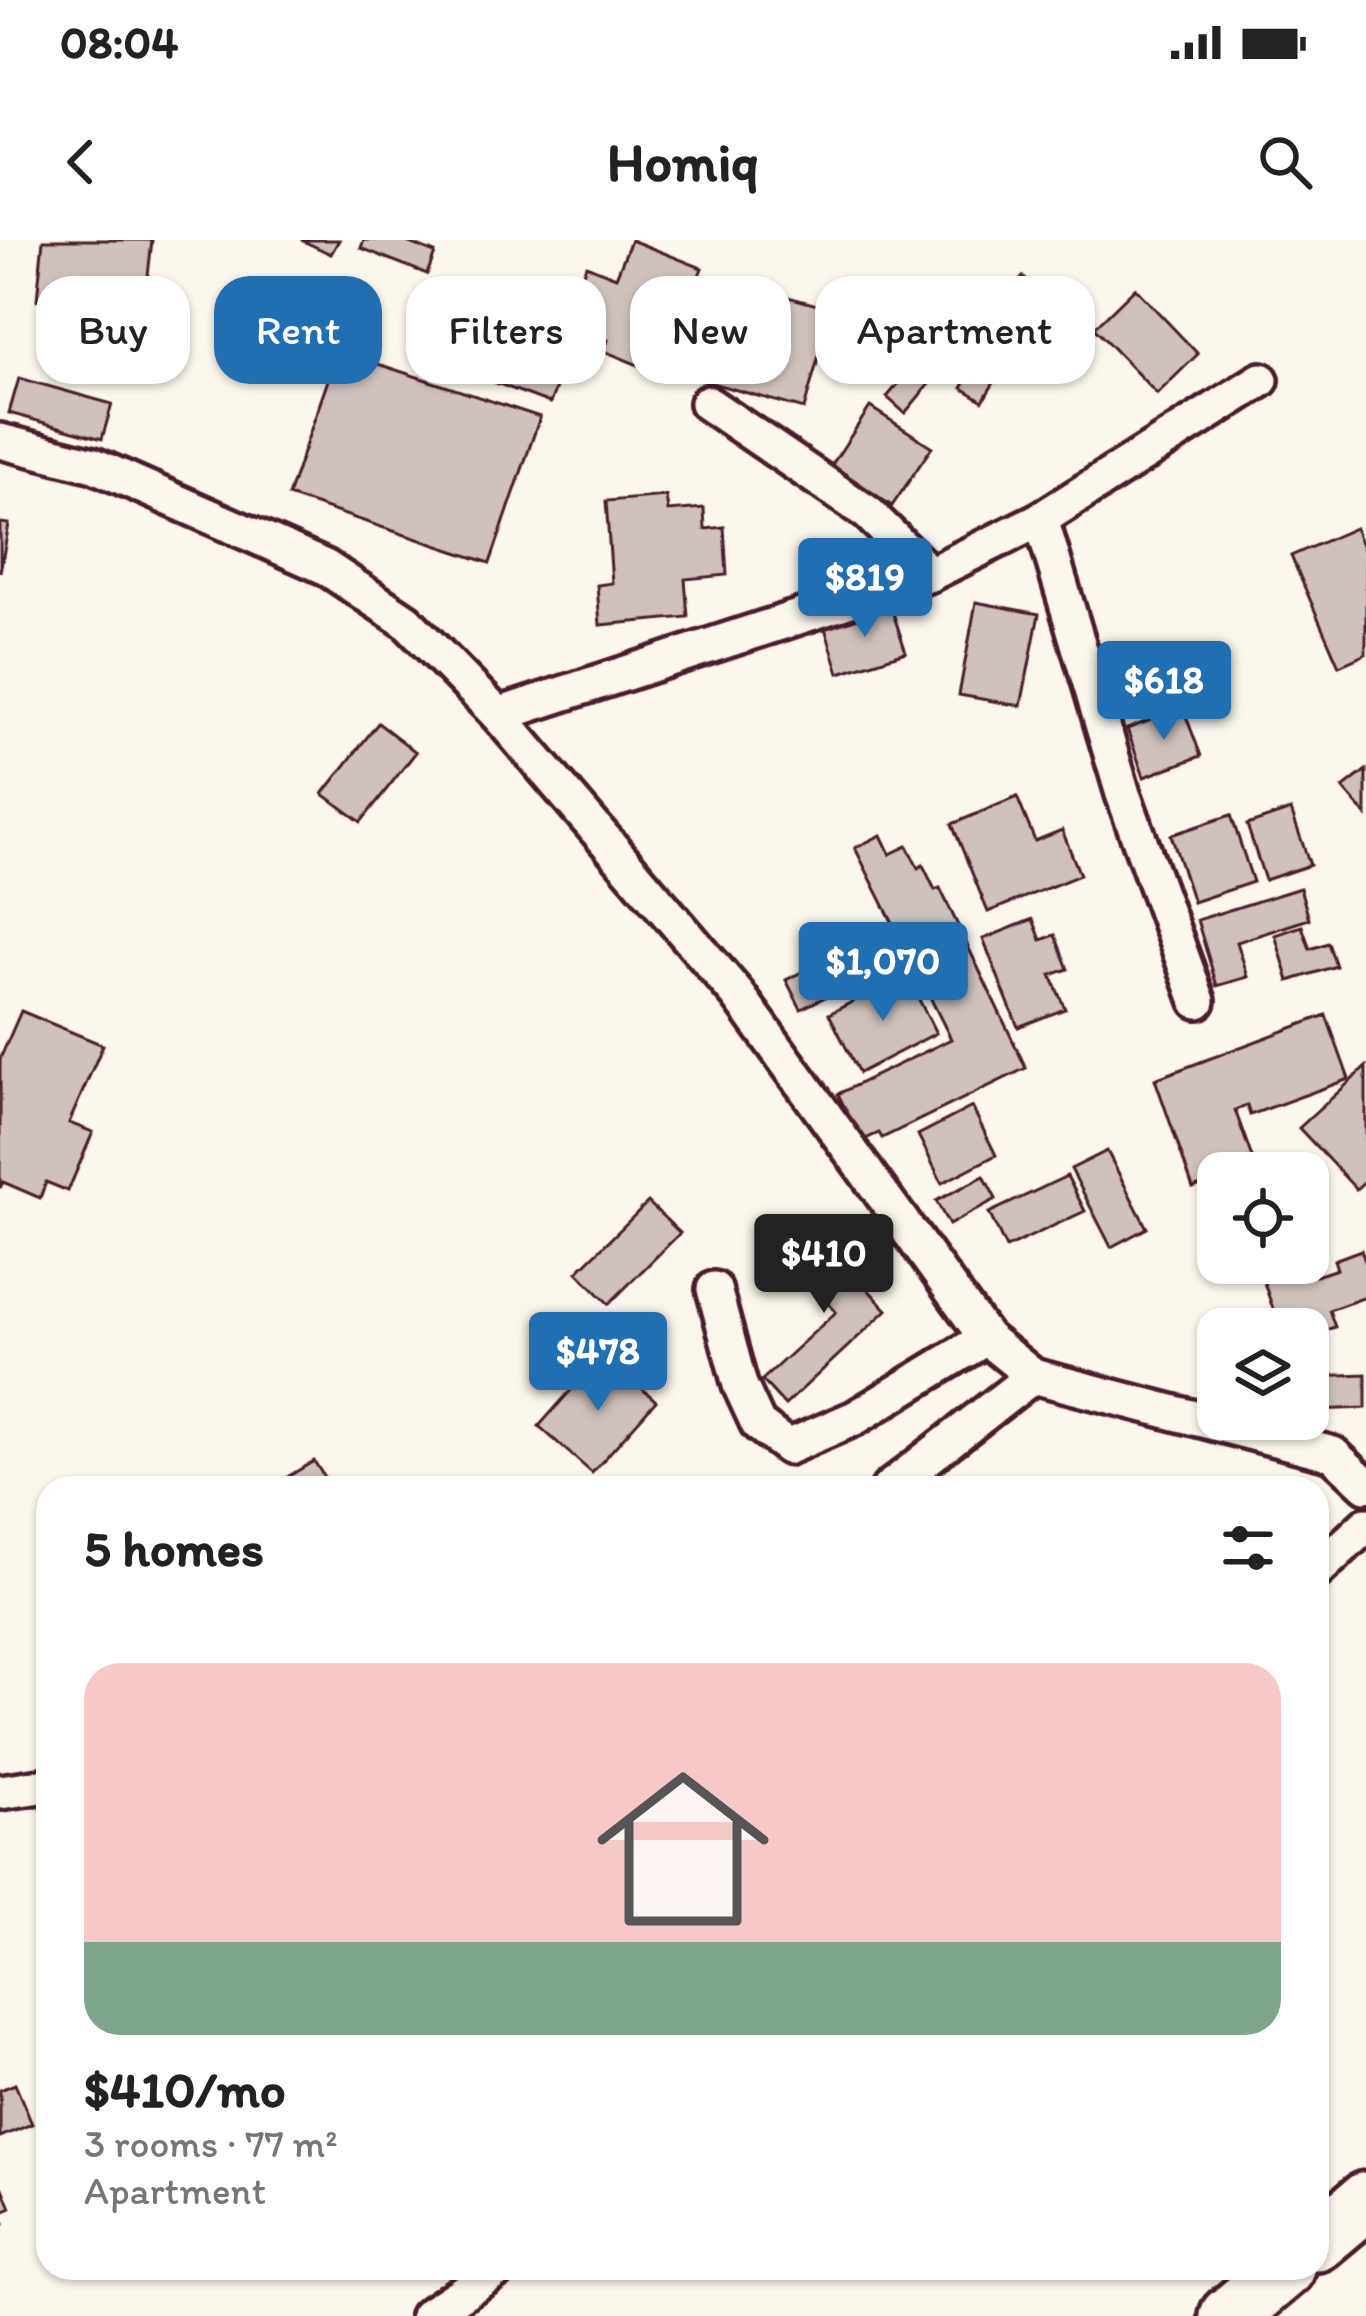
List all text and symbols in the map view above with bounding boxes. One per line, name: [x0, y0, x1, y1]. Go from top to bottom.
text: 08:04: [60, 15, 178, 69]
icon: back: [48, 129, 114, 195]
icon: search: [1252, 129, 1318, 195]
text: Homiq: [607, 130, 759, 195]
chip: Buy: [36, 276, 190, 384]
chip: Rent: [214, 276, 382, 384]
chip: Filters: [406, 276, 606, 384]
chip: New: [630, 276, 791, 384]
chip: Apartment: [815, 276, 1095, 384]
pin: $819: [794, 538, 936, 640]
text: $819: [825, 553, 905, 600]
pin: $618: [1093, 641, 1235, 743]
text: $618: [1124, 656, 1204, 703]
pin: $1,070: [785, 922, 981, 1024]
text: $1,070: [826, 937, 940, 984]
map controls: [1197, 1152, 1329, 1440]
button: locate: [1197, 1152, 1329, 1284]
pin: $410: [753, 1214, 895, 1316]
text: $410: [781, 1229, 867, 1276]
button: layers: [1197, 1308, 1329, 1440]
pin: $478: [527, 1312, 669, 1414]
text: $478: [556, 1327, 640, 1374]
icon: filters: [1215, 1515, 1281, 1581]
text: 5 homes: [84, 1518, 264, 1579]
icon: home: [575, 1741, 791, 1957]
text: $410/mo: [84, 2059, 286, 2120]
text: 3 rooms · 77 m²: [84, 2120, 338, 2167]
text: Apartment: [84, 2167, 266, 2214]

